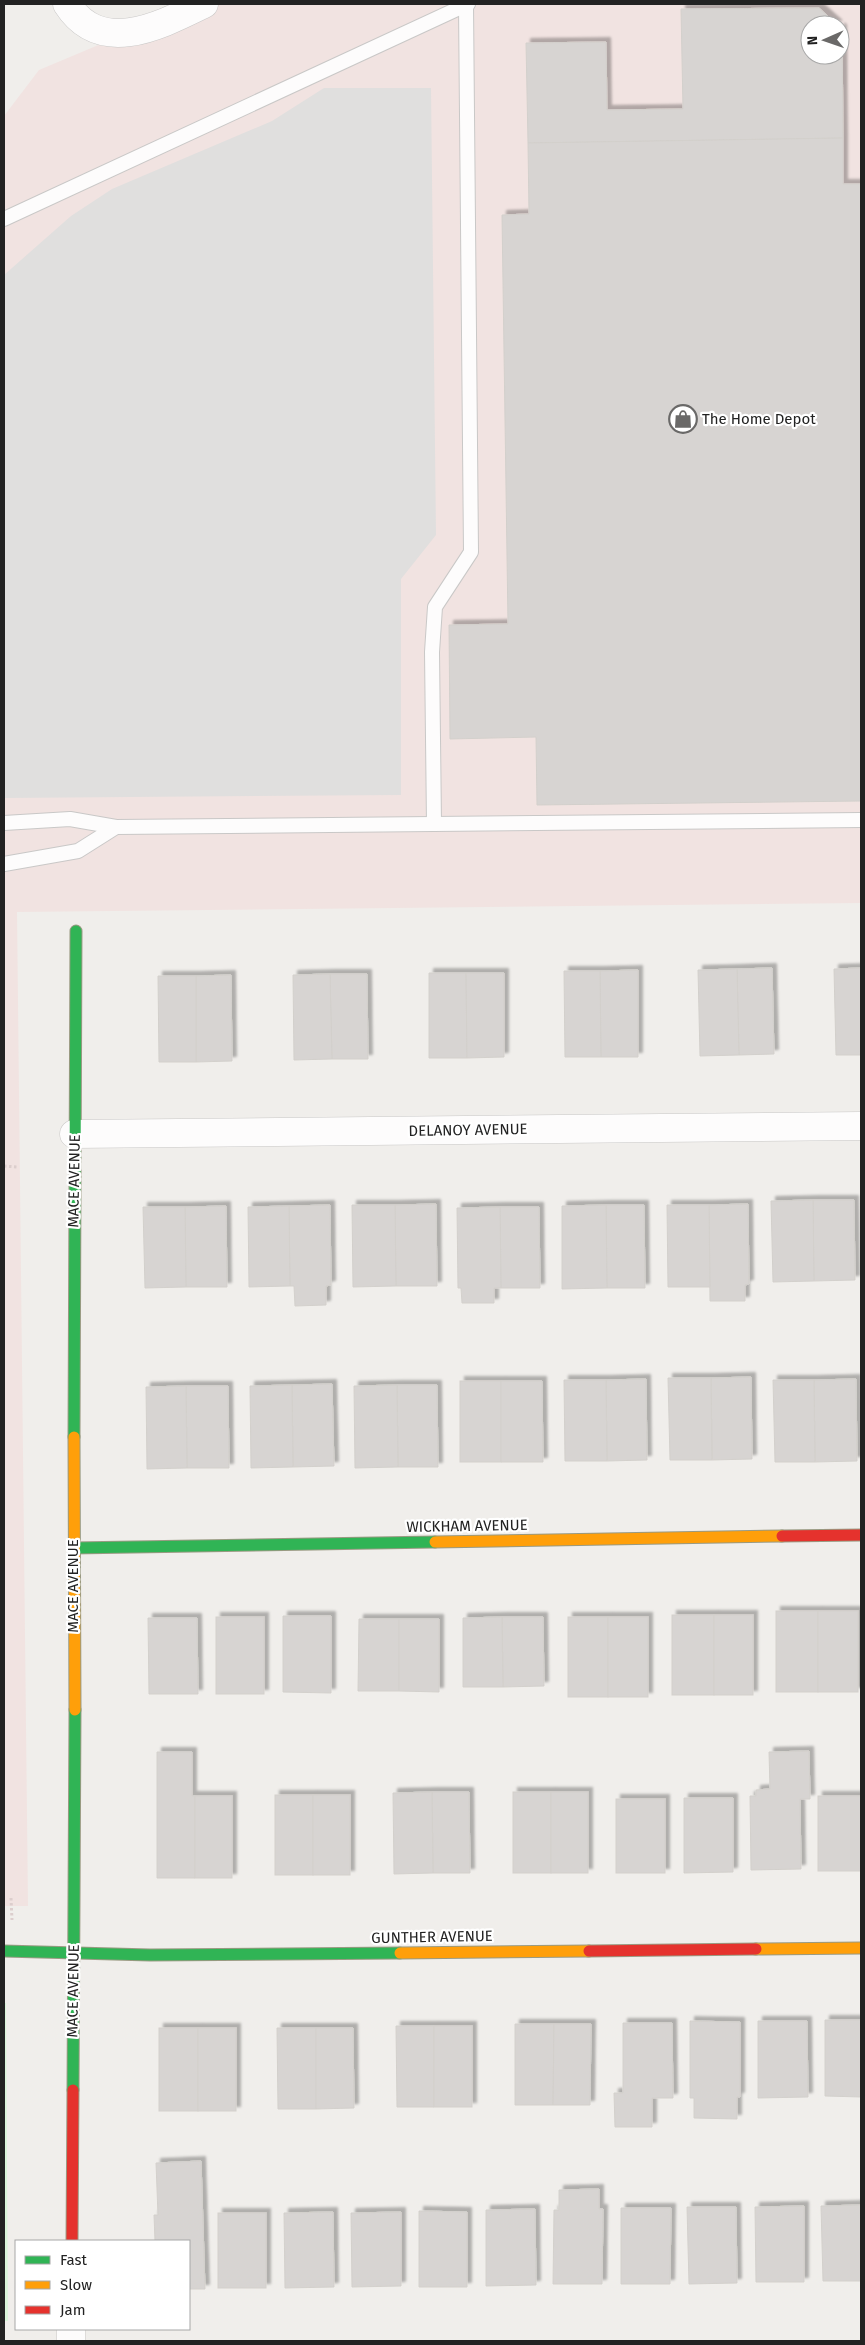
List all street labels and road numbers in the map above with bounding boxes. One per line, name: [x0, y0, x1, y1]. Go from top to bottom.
street label: DELANOY AVENUE: [408, 1120, 528, 1140]
street label: MACE AVENUE: [64, 1134, 84, 1228]
street label: WICKHAM AVENUE: [406, 1516, 528, 1536]
street label: MACE AVENUE: [64, 1539, 82, 1633]
street label: GUNTHER AVENUE: [371, 1927, 493, 1947]
street label: MACE AVENUE: [63, 1944, 83, 2038]

